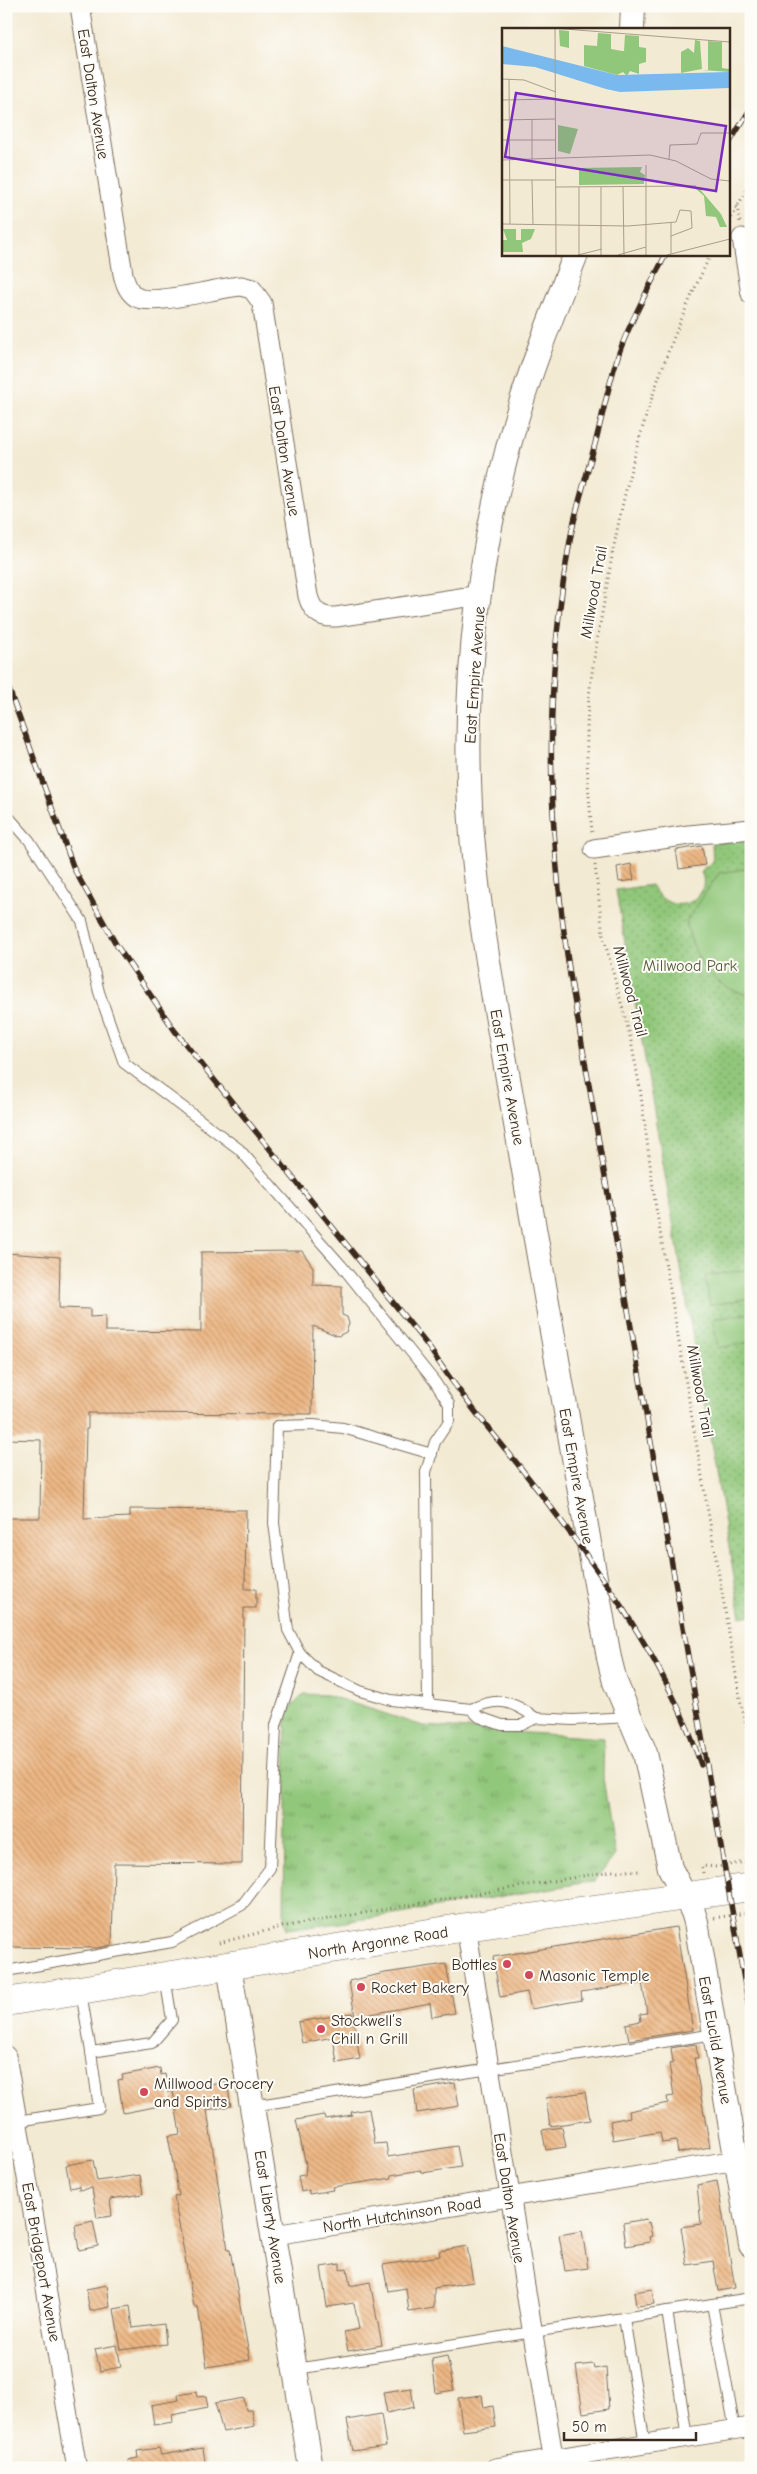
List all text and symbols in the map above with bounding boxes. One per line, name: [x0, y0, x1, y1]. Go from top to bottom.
street label: East Dalton Avenue: [74, 28, 112, 161]
inset map: [502, 28, 730, 255]
street label: East Dalton Avenue: [265, 385, 303, 518]
street label: Millwood Trail: [577, 544, 611, 640]
street label: East Empire Avenue: [461, 606, 489, 744]
street label: Millwood Trail: [609, 944, 651, 1039]
park label: Millwood Park: [643, 957, 738, 975]
street label: East Empire Avenue: [486, 1008, 528, 1147]
street label: Millwood Trail: [683, 1343, 717, 1439]
street label: East Empire Avenue: [555, 1407, 597, 1546]
street label: North Argonne Road: [307, 1923, 449, 1963]
place label: Bottles: [451, 1956, 497, 1974]
marker: Bottles: [501, 1958, 513, 1970]
place label: Masonic Temple: [539, 1967, 650, 1985]
marker: Masonic Temple: [523, 1969, 535, 1981]
street label: East Euclid Avenue: [695, 1975, 735, 2106]
place label: Rocket Bakery: [371, 1979, 470, 1997]
marker: Rocket Bakery: [355, 1981, 367, 1993]
place label: Stockwell’s Chill n Grill: [331, 2012, 408, 2048]
marker: Stockwell’s Chill n Grill: [315, 2023, 327, 2035]
place label: Millwood Grocery and Spirits: [154, 2075, 274, 2111]
marker: Millwood Grocery and Spirits: [138, 2086, 150, 2098]
street label: East Dalton Avenue: [490, 2132, 528, 2265]
street label: East Liberty Avenue: [251, 2149, 289, 2285]
street label: East Bridgeport Avenue: [18, 2181, 64, 2343]
street label: North Hutchinson Road: [322, 2194, 483, 2236]
scale bar: [564, 2409, 697, 2441]
text: 50 m: [572, 2418, 607, 2436]

